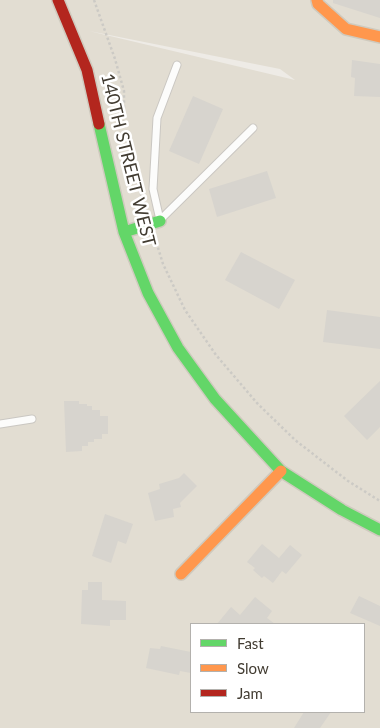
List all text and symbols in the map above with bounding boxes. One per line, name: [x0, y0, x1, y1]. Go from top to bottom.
street label: 140TH STREET WEST: [96, 71, 160, 249]
legend: [190, 623, 365, 713]
text: Fast: [237, 634, 264, 652]
text: Slow: [237, 659, 269, 677]
text: Jam: [237, 684, 263, 702]

